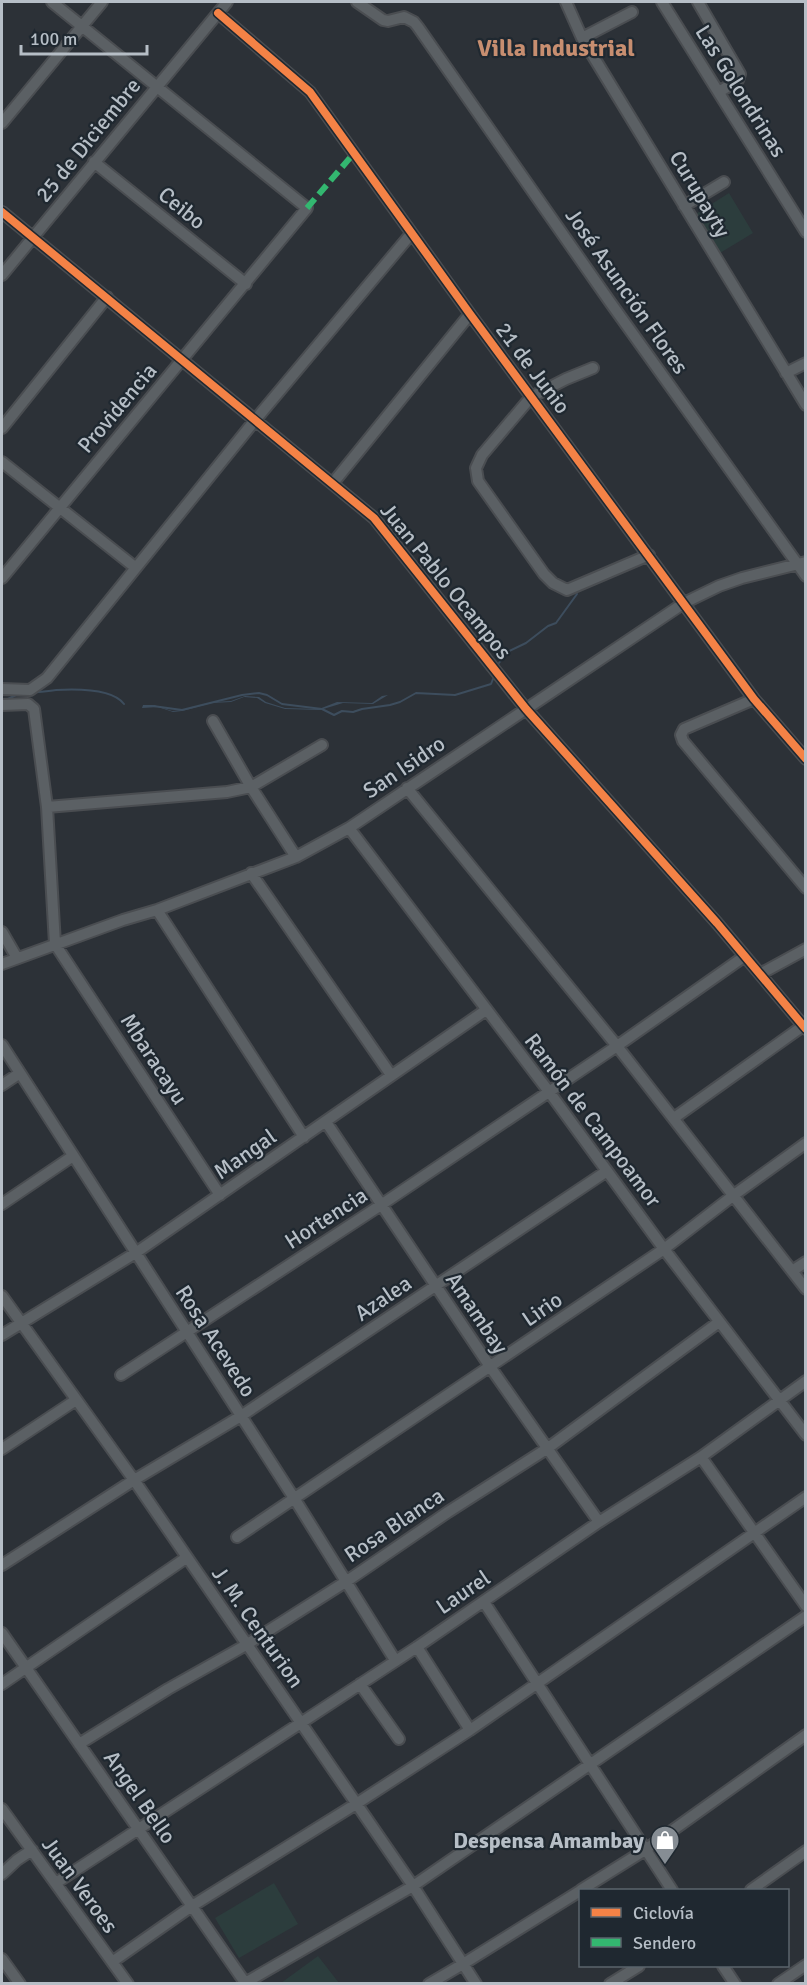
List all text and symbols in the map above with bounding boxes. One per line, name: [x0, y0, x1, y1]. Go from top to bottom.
scale bar: [21, 18, 147, 56]
street label: Las Golondrinas: [690, 20, 792, 162]
text: 100 m: [30, 28, 77, 50]
district label: Villa Industrial: [477, 33, 635, 63]
street label: 25 de Diciembre: [30, 73, 146, 207]
street label: Curupayty: [664, 146, 737, 243]
street label: Ceibo: [153, 181, 211, 235]
street label: José Asunción Flores: [560, 203, 694, 379]
street label: 21 de Junio: [490, 317, 576, 419]
street label: Providencia: [72, 358, 162, 458]
street label: Juan Pablo Ocampos: [375, 497, 517, 665]
street label: San Isidro: [358, 730, 450, 804]
street label: Mbaracayu: [115, 1008, 193, 1110]
street label: Ramón de Campoamor: [519, 1028, 667, 1212]
street label: Mangal: [209, 1123, 281, 1185]
street label: Hortencia: [280, 1181, 372, 1255]
street label: Amambay: [440, 1267, 514, 1359]
street label: Azalea: [349, 1269, 417, 1327]
street label: Rosa Acevedo: [170, 1280, 262, 1402]
street label: Lirio: [517, 1286, 567, 1332]
street label: Rosa Blanca: [339, 1482, 449, 1568]
street label: J. M. Centurion: [206, 1561, 310, 1693]
street label: Laurel: [431, 1564, 495, 1620]
street label: Angel Bello: [98, 1745, 182, 1849]
shop icon: Despensa Amambay: [649, 1824, 681, 1866]
place label: Despensa Amambay: [453, 1827, 644, 1854]
street label: Juan Veroes: [36, 1832, 124, 1938]
legend: [579, 1889, 789, 1967]
text: Ciclovía: [633, 1902, 694, 1924]
text: Sendero: [633, 1932, 696, 1954]

